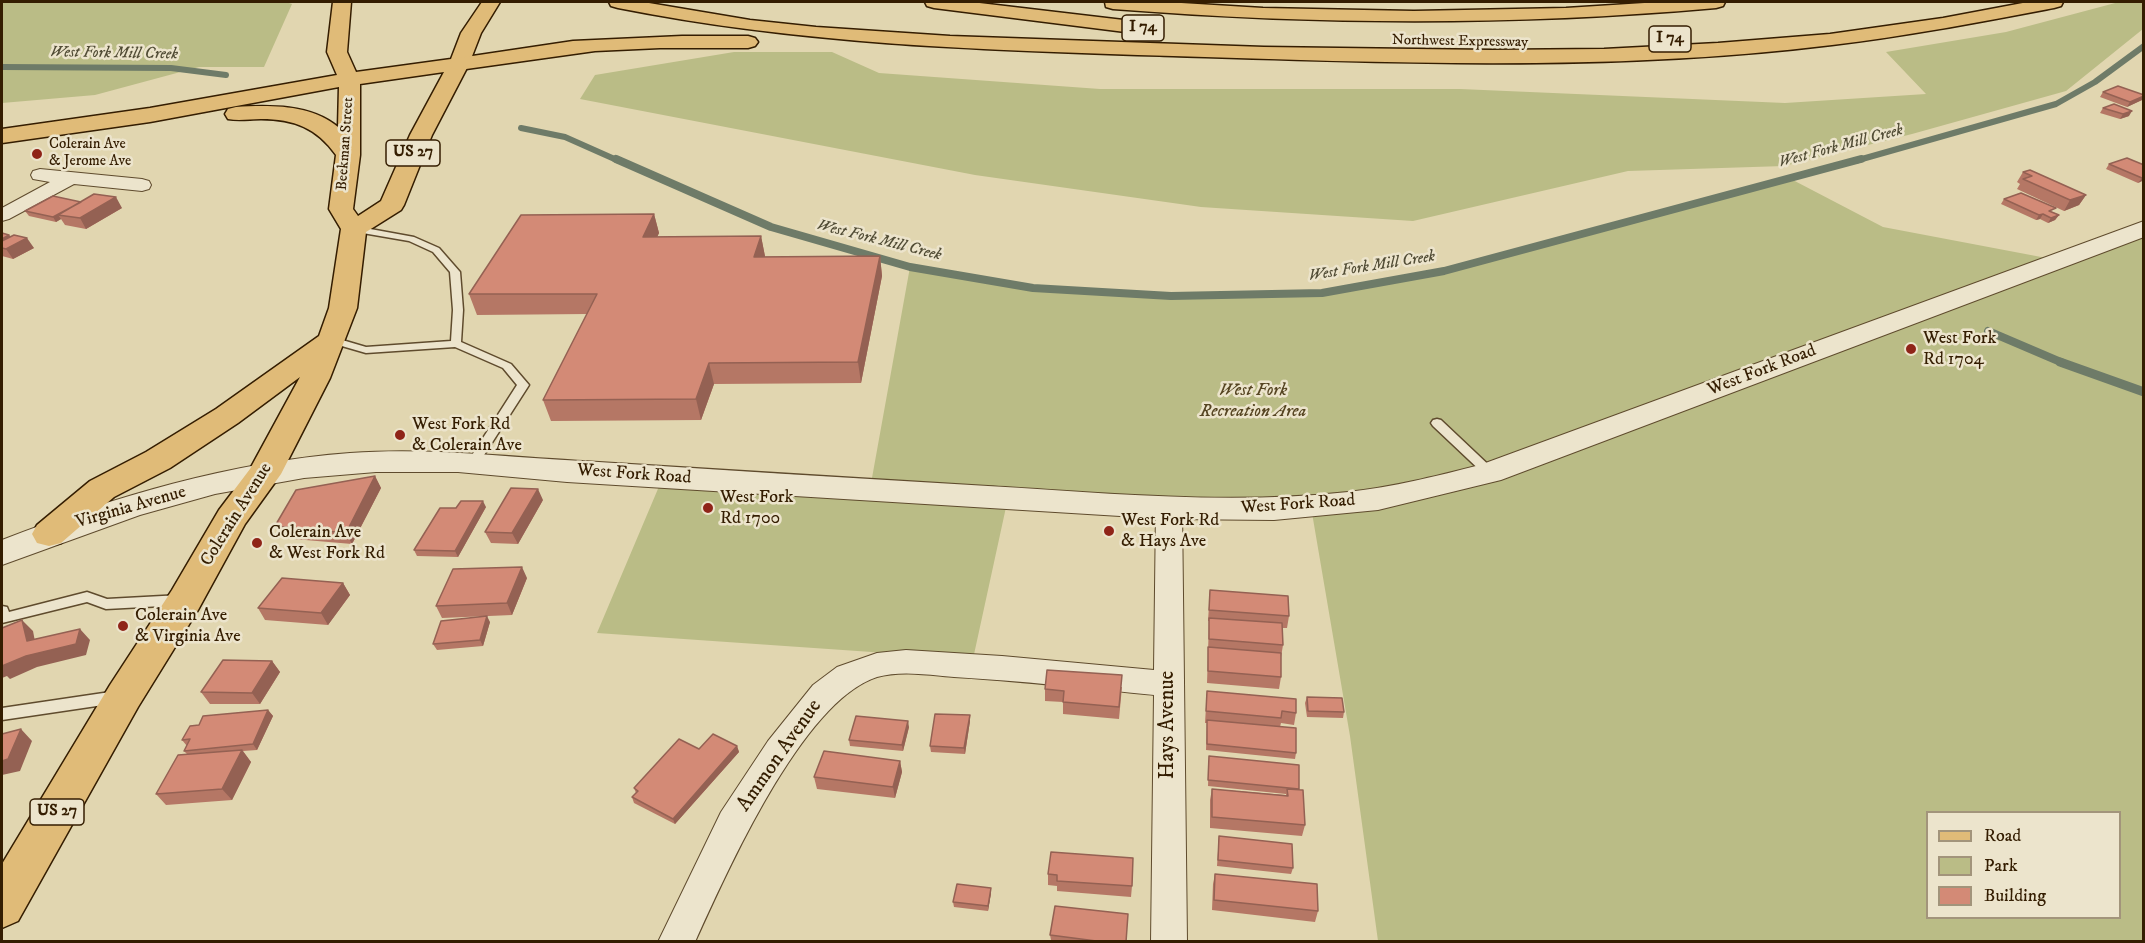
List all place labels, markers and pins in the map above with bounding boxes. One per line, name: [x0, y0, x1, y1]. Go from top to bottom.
place label: Colerain Ave & Jerome Ave: [49, 136, 131, 171]
marker: Colerain Ave & Jerome Ave: [30, 147, 44, 161]
place label: West Fork Rd 1704: [1923, 328, 1996, 370]
marker: West Fork Rd 1704: [1904, 342, 1918, 356]
place label: West Fork Rd & Colerain Ave: [412, 414, 522, 456]
marker: West Fork Rd & Colerain Ave: [393, 428, 407, 442]
place label: West Fork Rd 1700: [720, 487, 793, 530]
marker: West Fork Rd 1700: [701, 501, 715, 515]
place label: West Fork Rd & Hays Ave: [1121, 510, 1219, 552]
place label: Colerain Ave & West Fork Rd: [269, 522, 385, 564]
marker: West Fork Rd & Hays Ave: [1102, 524, 1116, 538]
marker: Colerain Ave & West Fork Rd: [250, 536, 264, 550]
place label: Colerain Ave & Virginia Ave: [135, 605, 241, 648]
marker: Colerain Ave & Virginia Ave: [116, 619, 130, 633]

